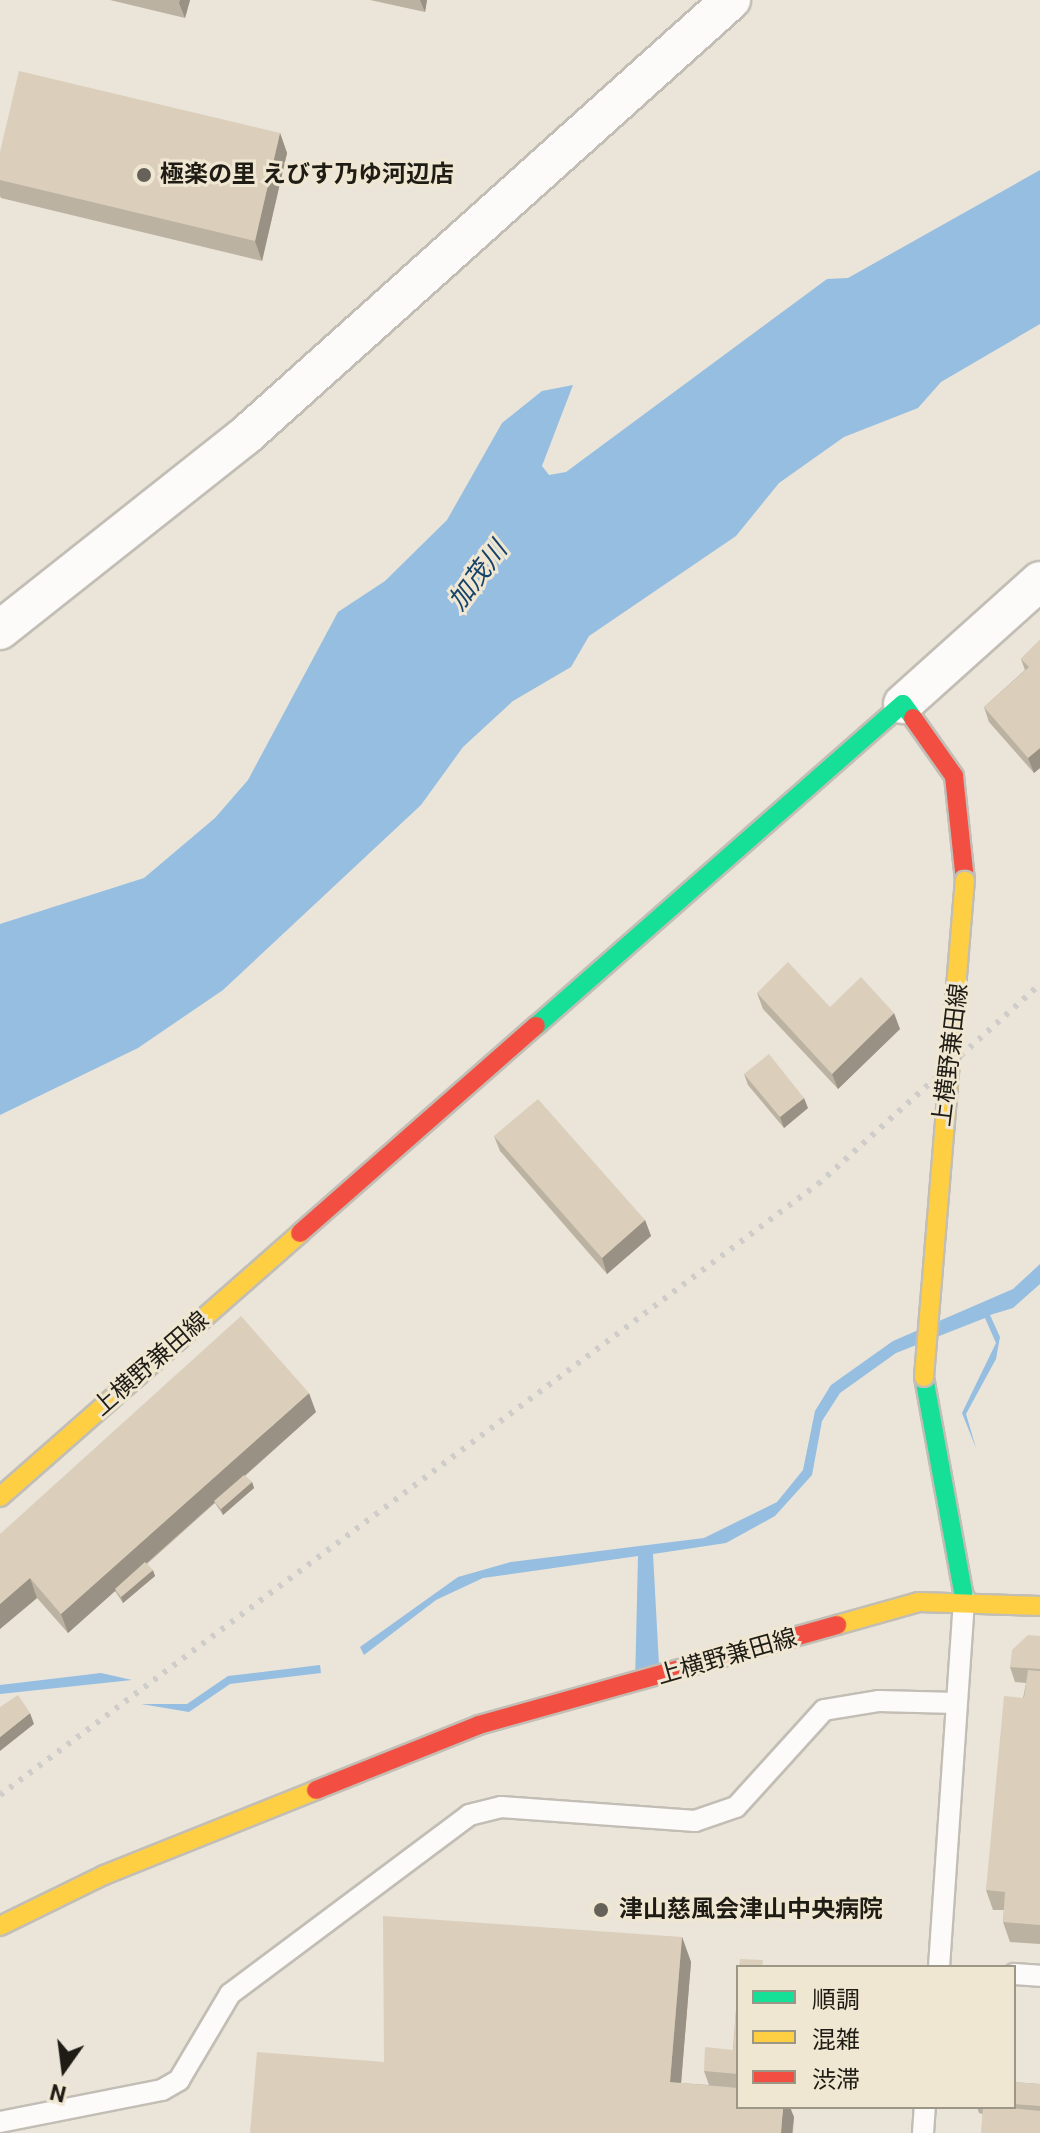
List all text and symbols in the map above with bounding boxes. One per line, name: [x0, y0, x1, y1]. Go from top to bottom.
place label: 極楽の里 えびす乃ゆ河辺店: [160, 161, 454, 189]
marker: 極楽の里 えびす乃ゆ河辺店: [135, 166, 153, 184]
water label: 加茂川: [442, 535, 514, 617]
street label: 上横野兼田線: [928, 982, 974, 1128]
street label: 上横野兼田線: [87, 1306, 215, 1422]
street label: 上横野兼田線: [654, 1623, 800, 1691]
place label: 津山慈風会津山中央病院: [619, 1896, 883, 1924]
marker: 津山慈風会津山中央病院: [590, 1899, 612, 1921]
legend: [736, 1965, 1016, 2109]
text: 順調: [812, 1986, 860, 2014]
text: 混雑: [812, 2026, 860, 2054]
north arrow: [24, 2029, 104, 2109]
text: 渋滞: [812, 2066, 860, 2094]
text: N: [48, 2079, 69, 2107]

